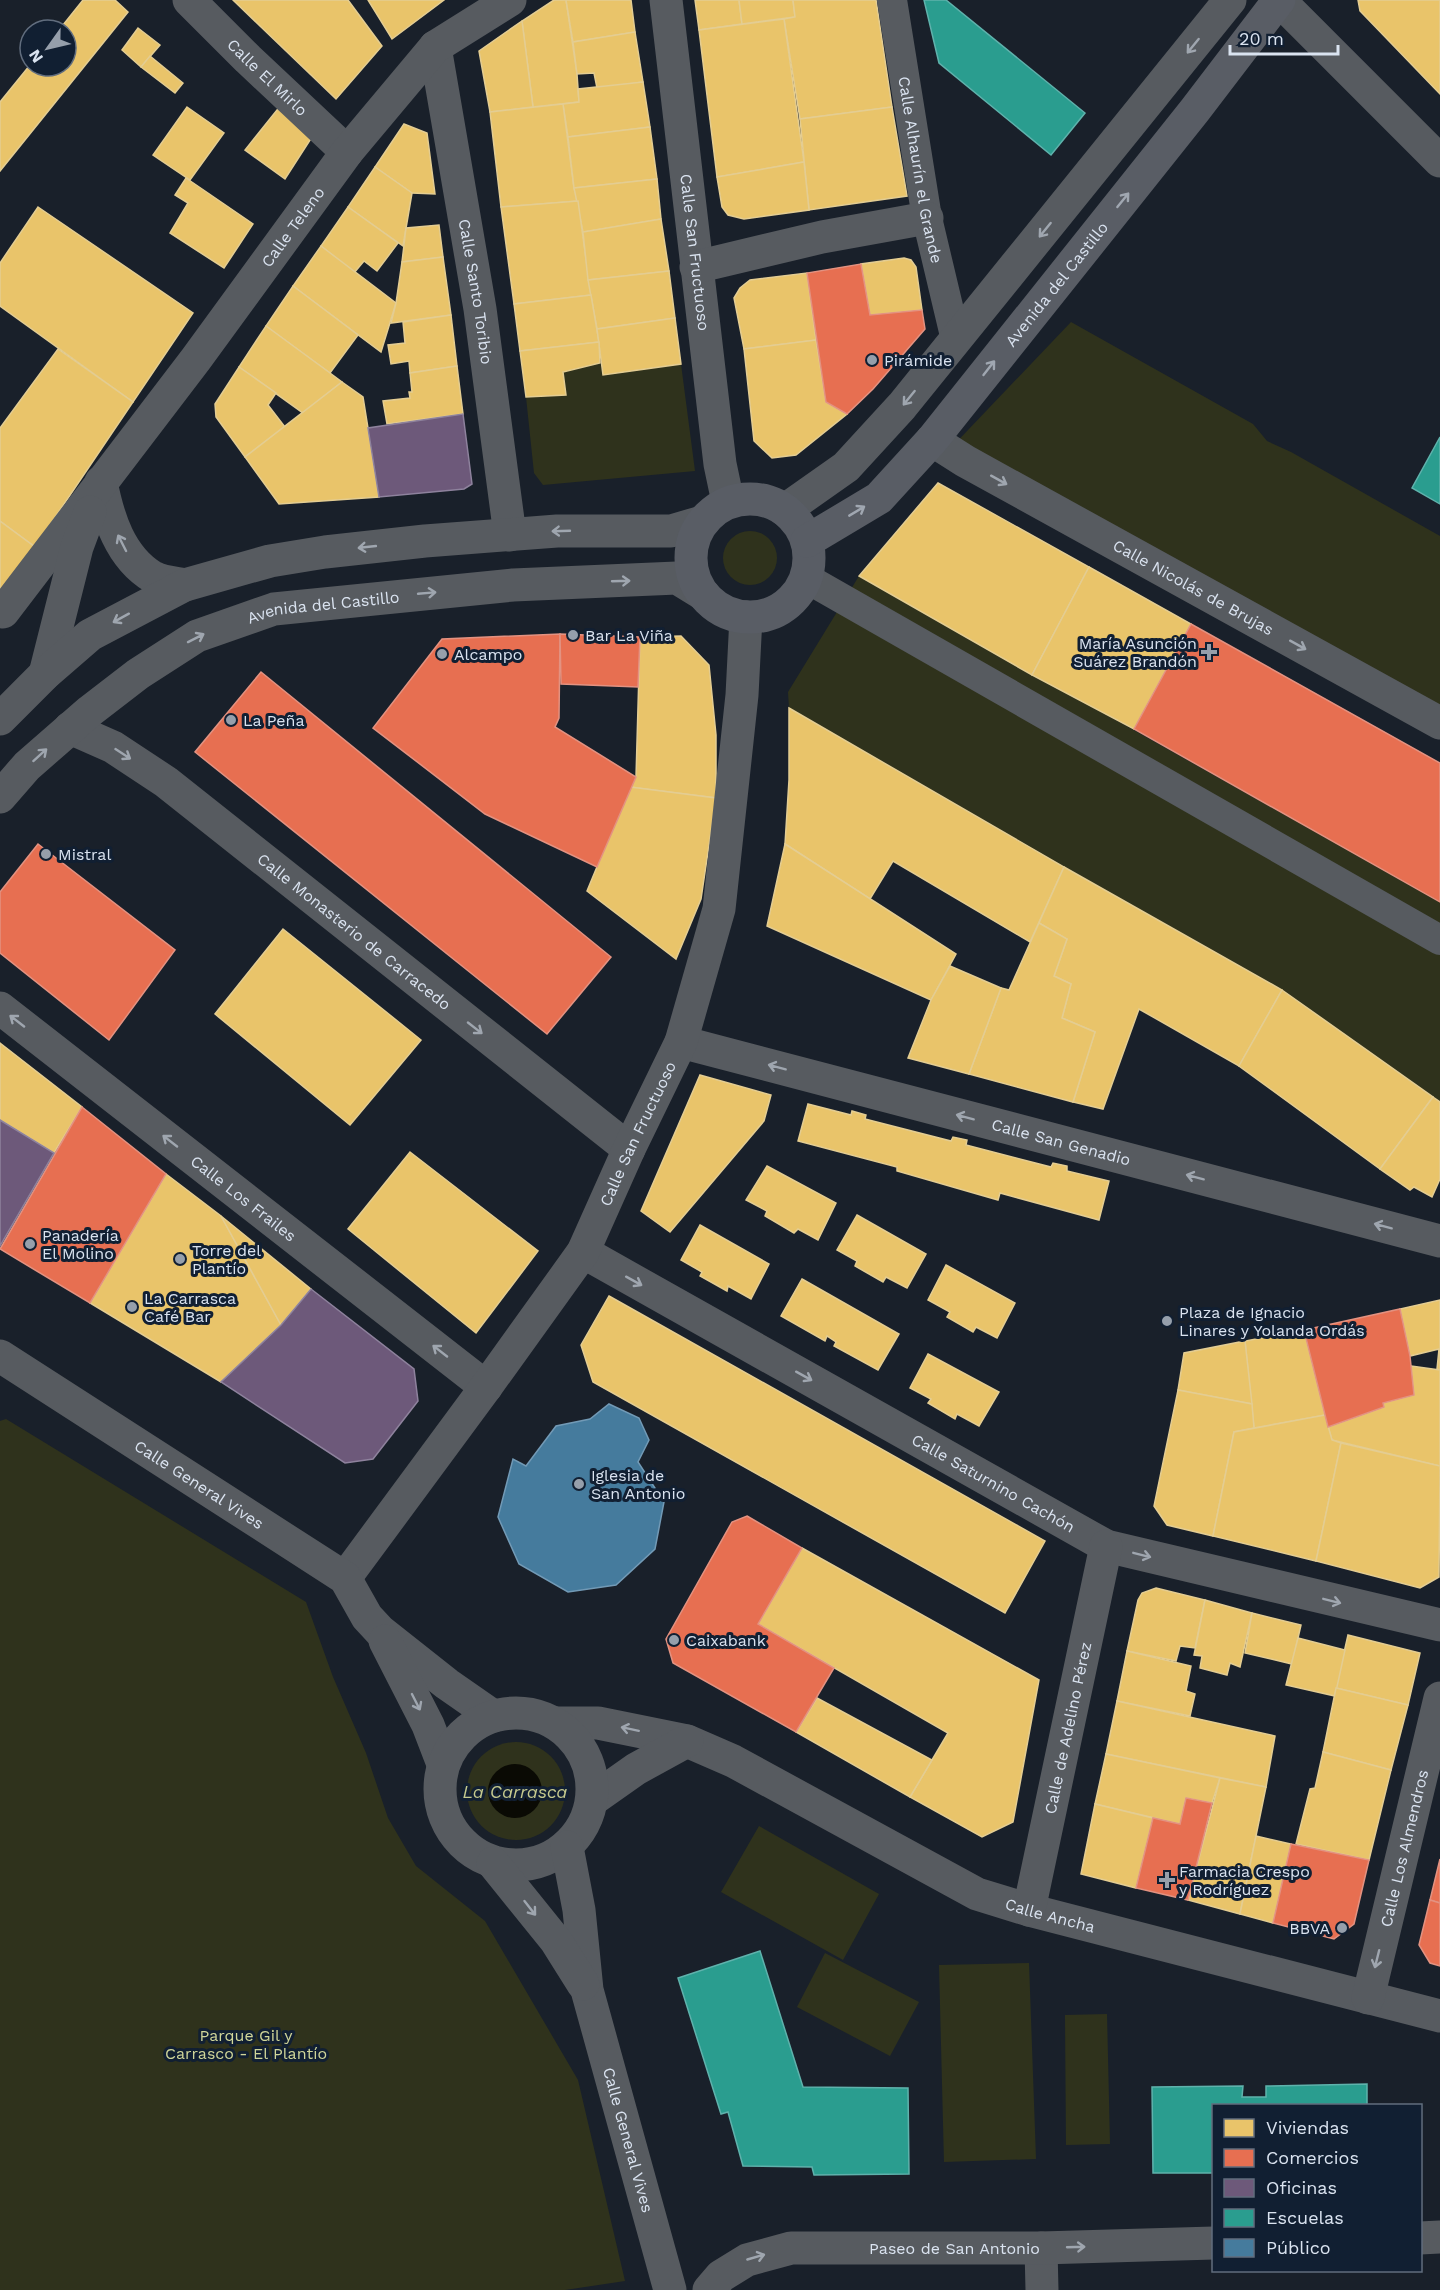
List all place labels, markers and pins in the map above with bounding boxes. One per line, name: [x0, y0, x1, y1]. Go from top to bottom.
place label: Pirámide: [884, 351, 952, 370]
marker: Pirámide: [865, 353, 879, 367]
place label: Bar La Viña: [585, 626, 673, 645]
marker: Bar La Viña: [566, 628, 580, 642]
place label: María Asunción Suárez Brandón: [1073, 634, 1197, 671]
place label: Alcampo: [454, 645, 522, 664]
marker: María Asunción Suárez Brandón: [1202, 645, 1216, 659]
marker: Alcampo: [435, 647, 449, 661]
place label: La Peña: [243, 711, 305, 730]
marker: La Peña: [224, 713, 238, 727]
place label: Mistral: [58, 845, 111, 864]
marker: Mistral: [39, 847, 53, 861]
place label: Panadería El Molino: [42, 1226, 119, 1263]
marker: Panadería El Molino: [23, 1237, 37, 1251]
place label: Torre del Plantío: [192, 1241, 261, 1278]
marker: Torre del Plantío: [173, 1252, 187, 1266]
place label: La Carrasca Café Bar: [144, 1289, 236, 1326]
marker: La Carrasca Café Bar: [125, 1300, 139, 1314]
place label: Plaza de Ignacio Linares y Yolanda Ordás: [1179, 1303, 1365, 1340]
marker: Plaza de Ignacio Linares y Yolanda Ordás: [1160, 1314, 1174, 1328]
place label: Iglesia de San Antonio: [591, 1466, 685, 1503]
marker: Iglesia de San Antonio: [572, 1477, 586, 1491]
place label: Caixabank: [686, 1631, 766, 1650]
marker: Caixabank: [667, 1633, 681, 1647]
place label: Farmacia Crespo y Rodríguez: [1179, 1862, 1310, 1899]
marker: Farmacia Crespo y Rodríguez: [1160, 1873, 1174, 1887]
place label: BBVA: [1289, 1919, 1330, 1938]
marker: BBVA: [1335, 1921, 1349, 1935]

